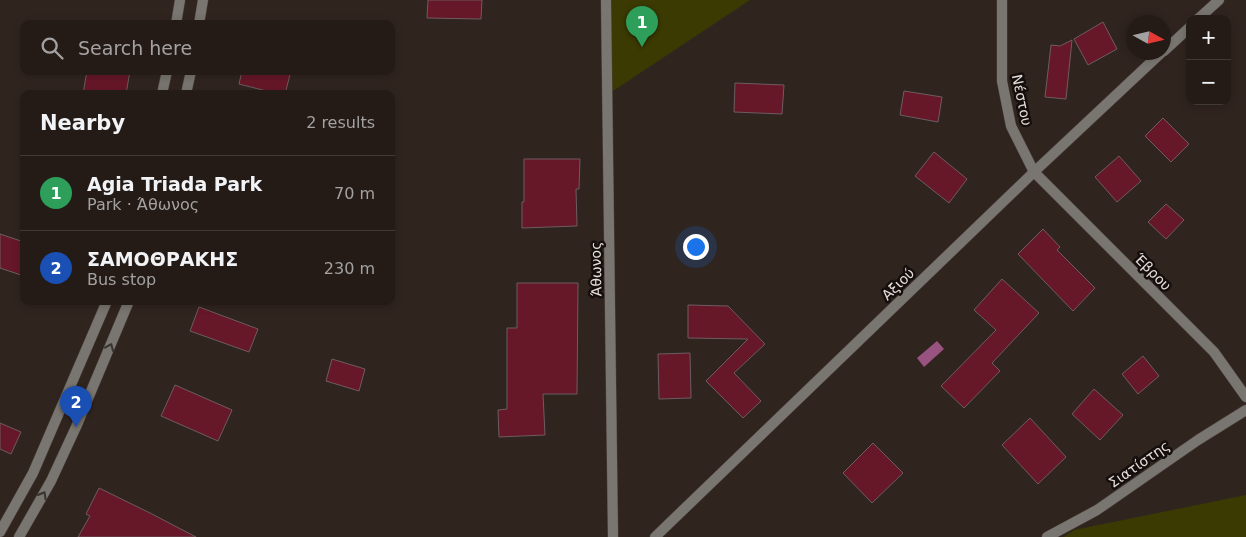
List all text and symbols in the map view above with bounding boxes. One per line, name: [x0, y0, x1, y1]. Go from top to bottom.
pin: 1: [626, 6, 658, 47]
north arrow: [1126, 15, 1171, 60]
map controls: [1186, 15, 1231, 105]
button: +: [1186, 15, 1231, 60]
search box: [20, 20, 395, 75]
icon: search: [38, 34, 66, 62]
text: Search here: [78, 37, 192, 59]
button: −: [1186, 60, 1231, 105]
street label: Νέστου: [1009, 73, 1035, 127]
text: Nearby: [40, 111, 125, 135]
text: 2 results: [306, 113, 375, 132]
text: Agia Triada Park: [87, 173, 262, 195]
text: 1: [50, 184, 62, 203]
text: 70 m: [334, 184, 375, 203]
text: Park · Άθωνος: [87, 195, 199, 214]
your location: [683, 234, 709, 260]
street label: Άθωνος: [588, 242, 604, 296]
text: ΣΑΜΟΘΡΑΚΗΣ: [87, 248, 238, 270]
street label: Έβρου: [1131, 250, 1175, 294]
text: 2: [50, 259, 62, 278]
text: 230 m: [324, 259, 375, 278]
street label: Αξιού: [878, 265, 918, 303]
text: Bus stop: [87, 270, 156, 289]
one-way arrow: [104, 343, 115, 352]
pin: 2: [60, 386, 92, 427]
street label: Σιατίστης: [1106, 437, 1172, 491]
one-way arrow: [37, 491, 47, 500]

